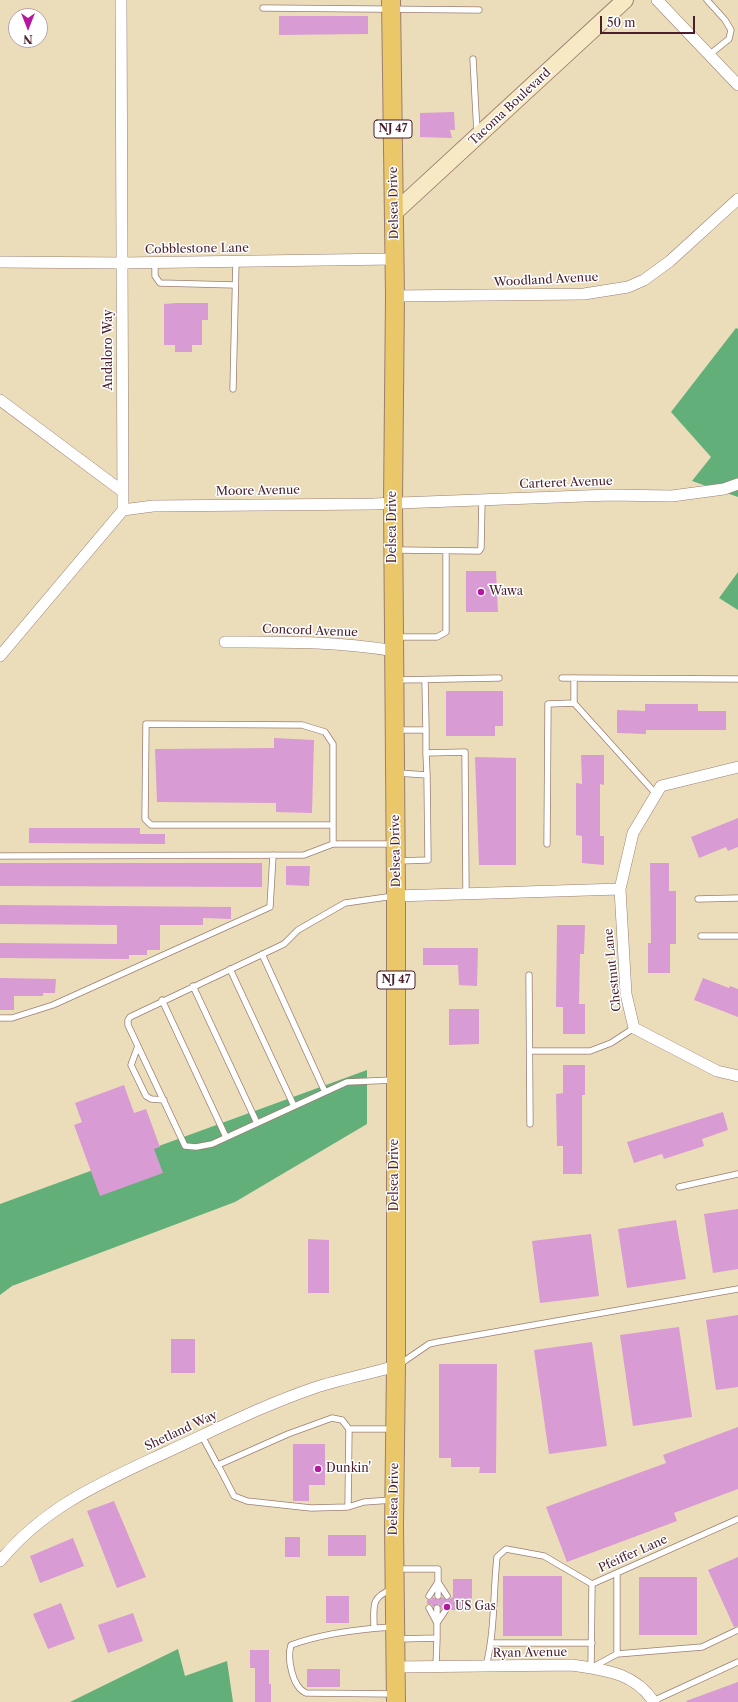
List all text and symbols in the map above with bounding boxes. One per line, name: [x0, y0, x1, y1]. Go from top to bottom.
north arrow: [8, 8, 48, 48]
scale bar: [602, 8, 697, 34]
text: 50 m: [607, 15, 636, 30]
text: N: [23, 32, 33, 46]
street label: Tacoma Boulevard: [466, 65, 554, 149]
road number: NJ 47: [374, 120, 412, 138]
street label: Delsea Drive: [386, 167, 402, 239]
street label: Cobblestone Lane: [145, 241, 249, 257]
street label: Woodland Avenue: [493, 270, 599, 290]
street label: Andaloro Way: [102, 309, 116, 391]
street label: Carteret Avenue: [519, 474, 613, 492]
street label: Moore Avenue: [216, 483, 300, 499]
street label: Delsea Drive: [386, 491, 400, 563]
place label: Wawa: [489, 585, 523, 599]
marker: Wawa: [476, 587, 486, 597]
street label: Concord Avenue: [262, 622, 358, 640]
street label: Delsea Drive: [388, 815, 404, 887]
street label: Chestnut Lane: [601, 928, 625, 1012]
road number: NJ 47: [377, 971, 415, 989]
street label: Delsea Drive: [388, 1139, 402, 1211]
street label: Shetland Way: [142, 1408, 220, 1454]
place label: Dunkin': [326, 1462, 371, 1476]
street label: Delsea Drive: [386, 1463, 402, 1535]
marker: Dunkin': [313, 1464, 323, 1474]
street label: Pfeiffer Lane: [596, 1532, 670, 1576]
place label: US Gas: [455, 1600, 496, 1614]
marker: US Gas: [442, 1602, 452, 1612]
street label: Ryan Avenue: [493, 1645, 567, 1661]

